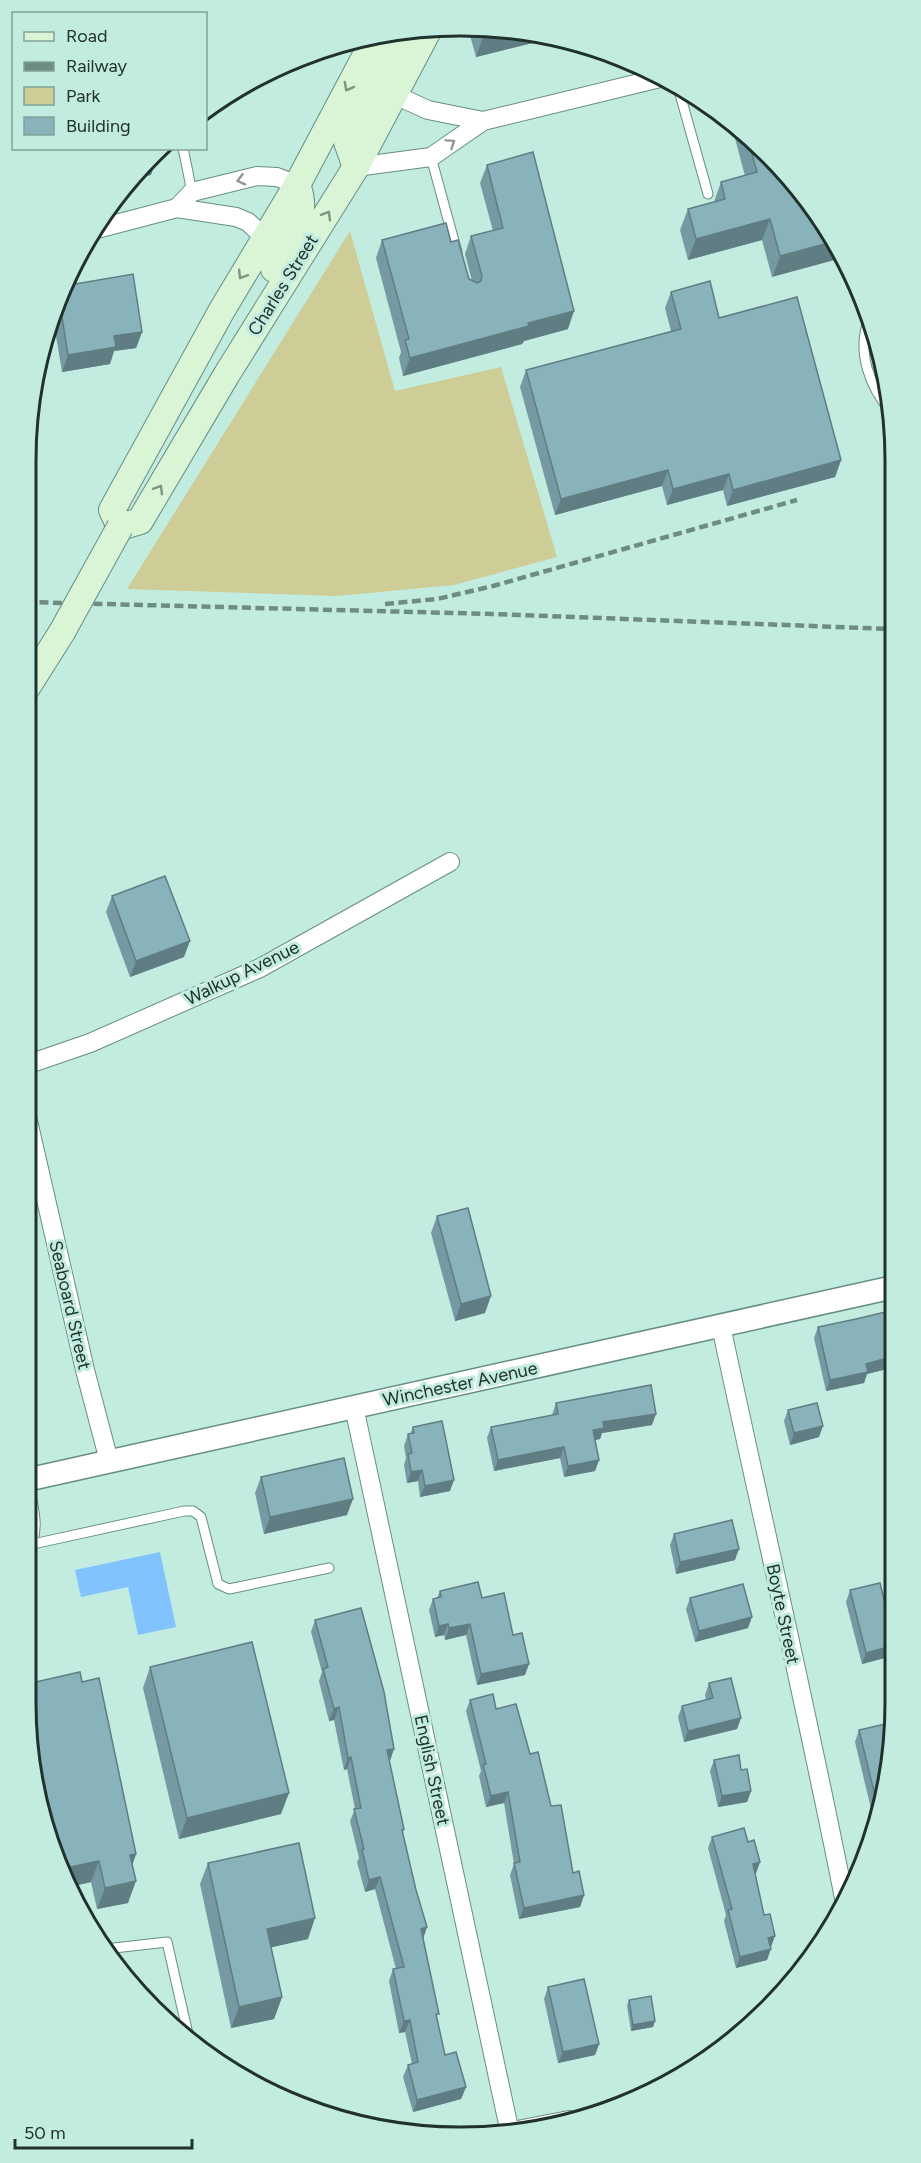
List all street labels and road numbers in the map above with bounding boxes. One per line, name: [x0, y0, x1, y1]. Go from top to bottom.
street label: Charles Street: [243, 230, 323, 340]
street label: Walkup Avenue: [181, 936, 303, 1010]
street label: Seaboard Street: [44, 1238, 96, 1372]
street label: Winchester Avenue: [381, 1357, 539, 1411]
street label: Boyte Street: [762, 1562, 804, 1666]
street label: English Street: [410, 1713, 455, 1828]

